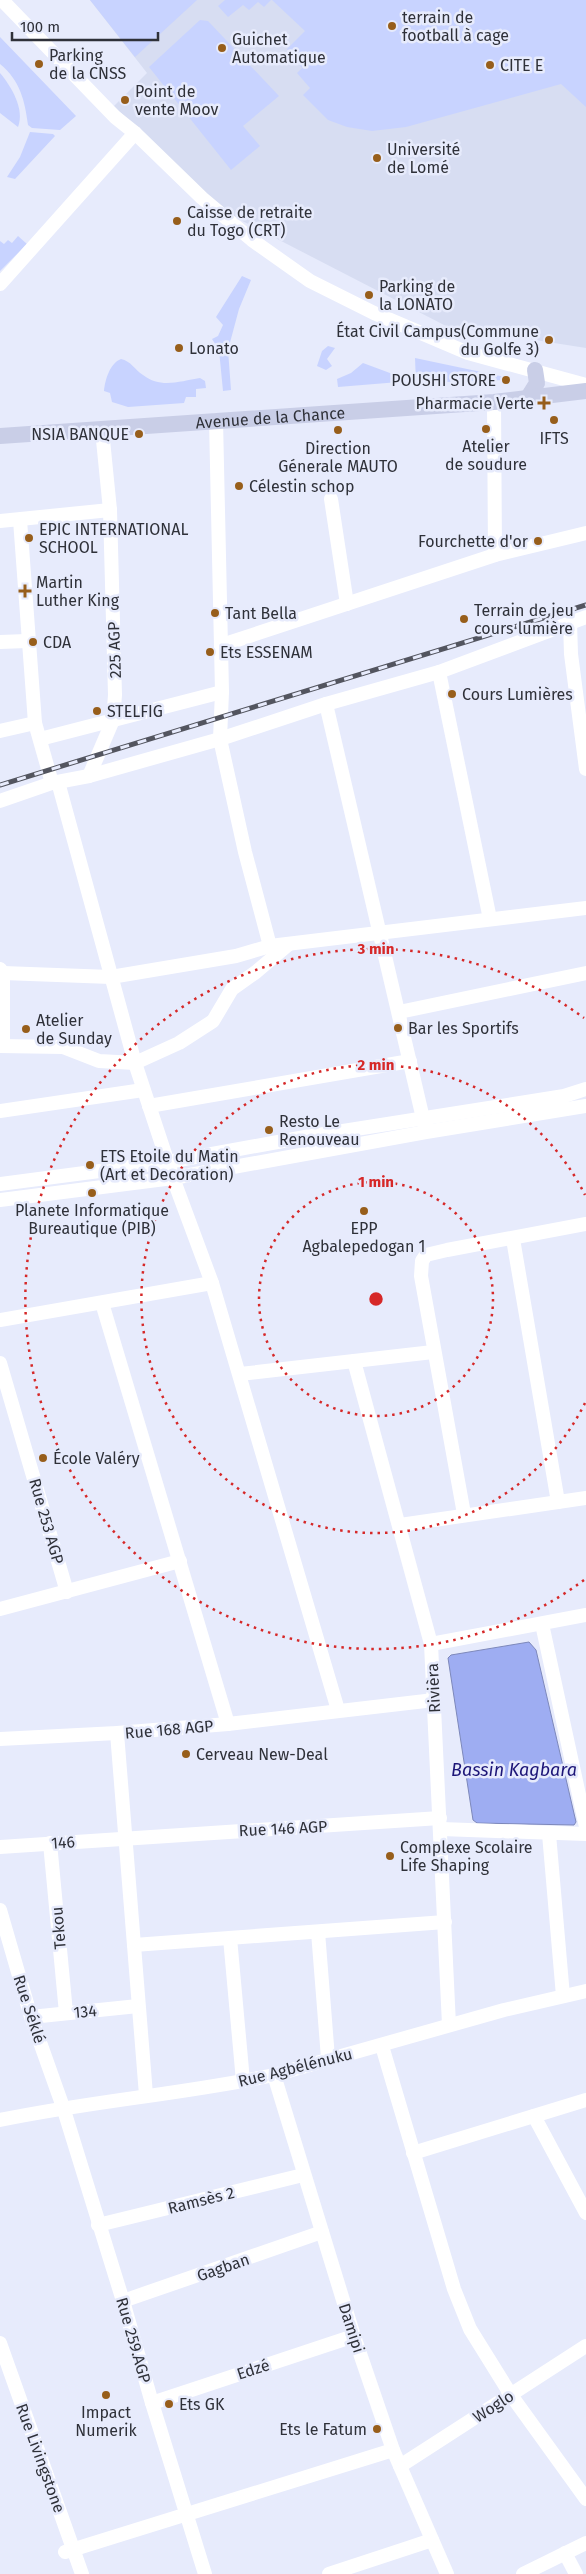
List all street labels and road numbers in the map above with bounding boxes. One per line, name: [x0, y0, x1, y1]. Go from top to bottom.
street label: Avenue de la Chance: [195, 403, 346, 433]
street label: 225 AGP: [104, 621, 125, 679]
street label: Rue 253 AGP: [25, 1476, 68, 1566]
street label: Rivièra: [423, 1663, 444, 1713]
street label: Rue 168 AGP: [124, 1716, 214, 1743]
street label: Rue 146 AGP: [238, 1817, 328, 1840]
street label: 146: [50, 1832, 76, 1853]
street label: Tekou: [47, 1906, 70, 1950]
street label: Rue Séklé: [10, 1972, 50, 2046]
street label: 134: [73, 2001, 98, 2022]
street label: Rue Agbélénuku: [236, 2044, 354, 2091]
street label: Ramsès 2: [166, 2183, 236, 2218]
street label: Gagban: [194, 2250, 252, 2285]
street label: Rue 259.AGP: [112, 2295, 155, 2385]
street label: Damipi: [335, 2301, 368, 2355]
street label: Edzé: [234, 2355, 272, 2384]
street label: Woglo: [469, 2386, 517, 2427]
street label: Rue Livingstone: [12, 2401, 69, 2515]

